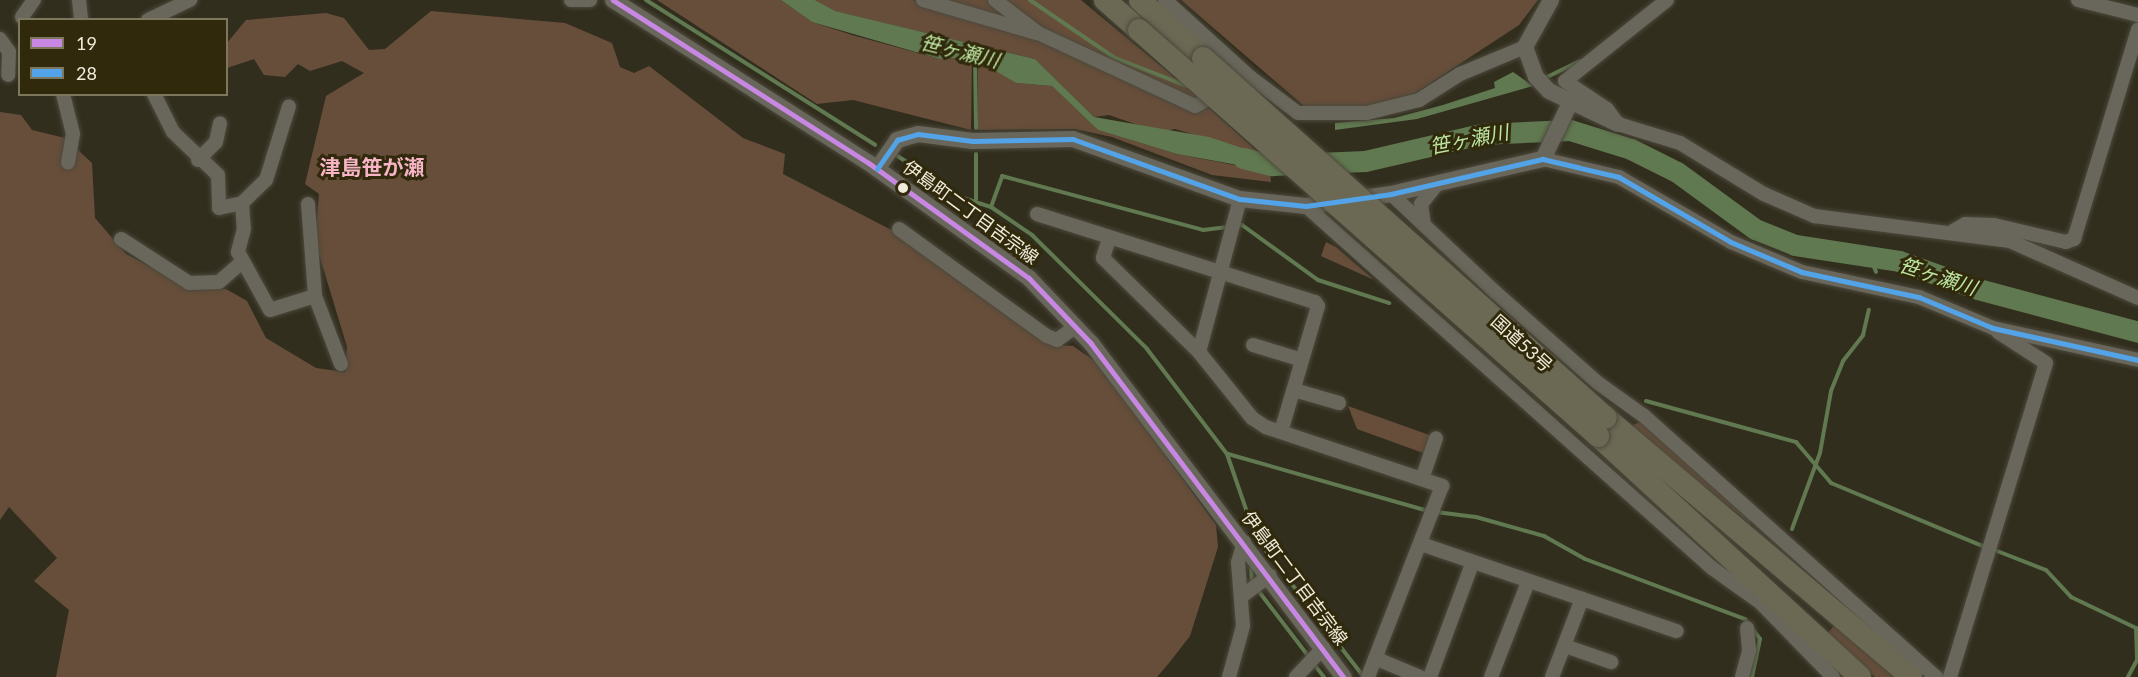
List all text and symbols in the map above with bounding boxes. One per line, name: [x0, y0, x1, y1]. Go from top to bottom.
legend: [18, 18, 228, 96]
water label: 笹ヶ瀬川: [918, 30, 1002, 72]
text: 19: [76, 32, 97, 54]
text: 28: [76, 62, 97, 84]
water label: 笹ヶ瀬川: [1427, 120, 1511, 158]
district label: 津島笹が瀬: [320, 154, 424, 180]
street label: 伊島町二丁目吉宗線: [899, 156, 1043, 268]
unlabelled marker: [897, 182, 909, 194]
water label: 笹ヶ瀬川: [1896, 252, 1980, 300]
street label: 国道53号: [1487, 310, 1557, 376]
street label: 伊島町二丁目吉宗線: [1238, 507, 1352, 649]

